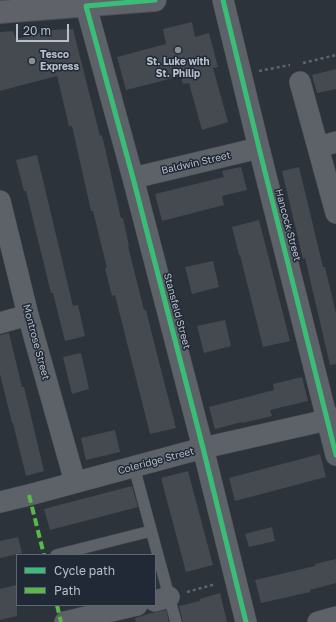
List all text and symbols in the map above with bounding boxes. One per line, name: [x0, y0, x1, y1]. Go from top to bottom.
scale bar: [18, 16, 71, 42]
text: 20 m: [23, 23, 51, 38]
marker: St. Luke with St. Philip: [173, 45, 183, 55]
place label: Tesco Express: [40, 49, 79, 72]
marker: Tesco Express: [27, 56, 37, 66]
place label: St. Luke with St. Philip: [146, 56, 210, 80]
street label: Baldwin Street: [160, 149, 232, 177]
street label: Hancock Street: [273, 188, 303, 262]
street label: Stansfeld Street: [161, 272, 193, 350]
street label: Montrose Street: [20, 303, 52, 381]
street label: Coleridge Street: [117, 445, 195, 477]
legend: [16, 554, 156, 606]
text: Cycle path: [54, 563, 115, 578]
text: Path: [54, 583, 81, 598]

